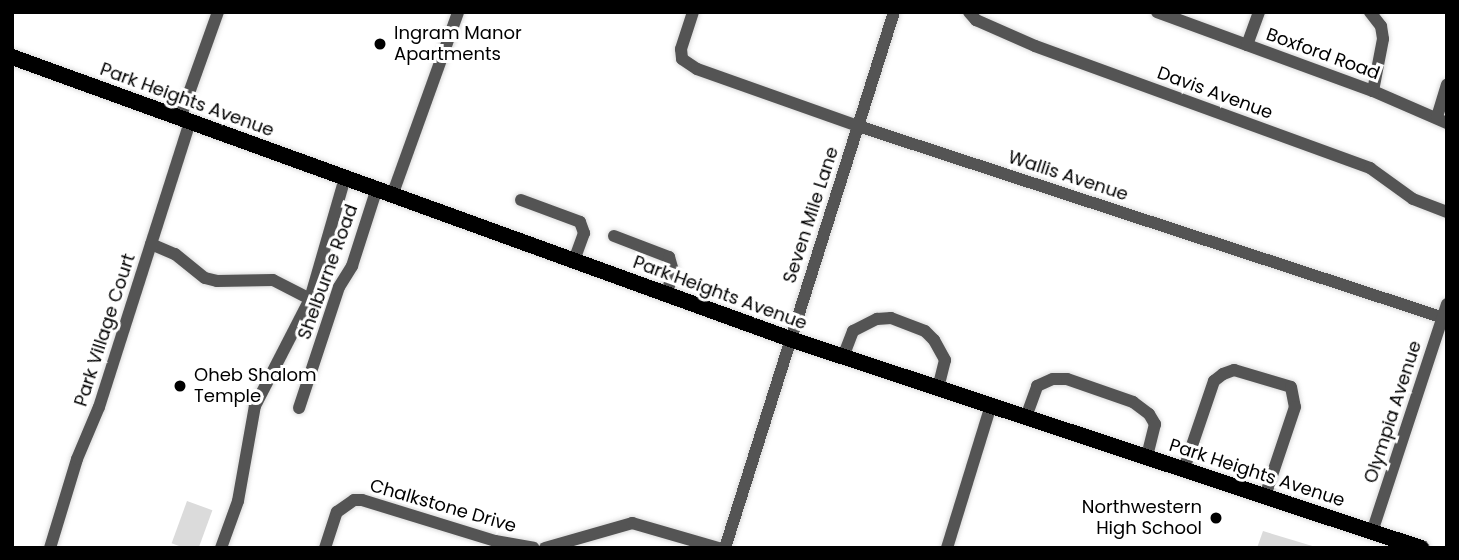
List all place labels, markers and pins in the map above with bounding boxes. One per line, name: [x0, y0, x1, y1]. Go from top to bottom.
place label: Ingram Manor Apartments: [394, 23, 522, 66]
marker: Ingram Manor Apartments: [372, 36, 388, 52]
place label: Oheb Shalom Temple: [194, 365, 317, 408]
marker: Oheb Shalom Temple: [172, 378, 188, 394]
place label: Northwestern High School: [1082, 497, 1202, 540]
marker: Northwestern High School: [1208, 510, 1224, 526]

